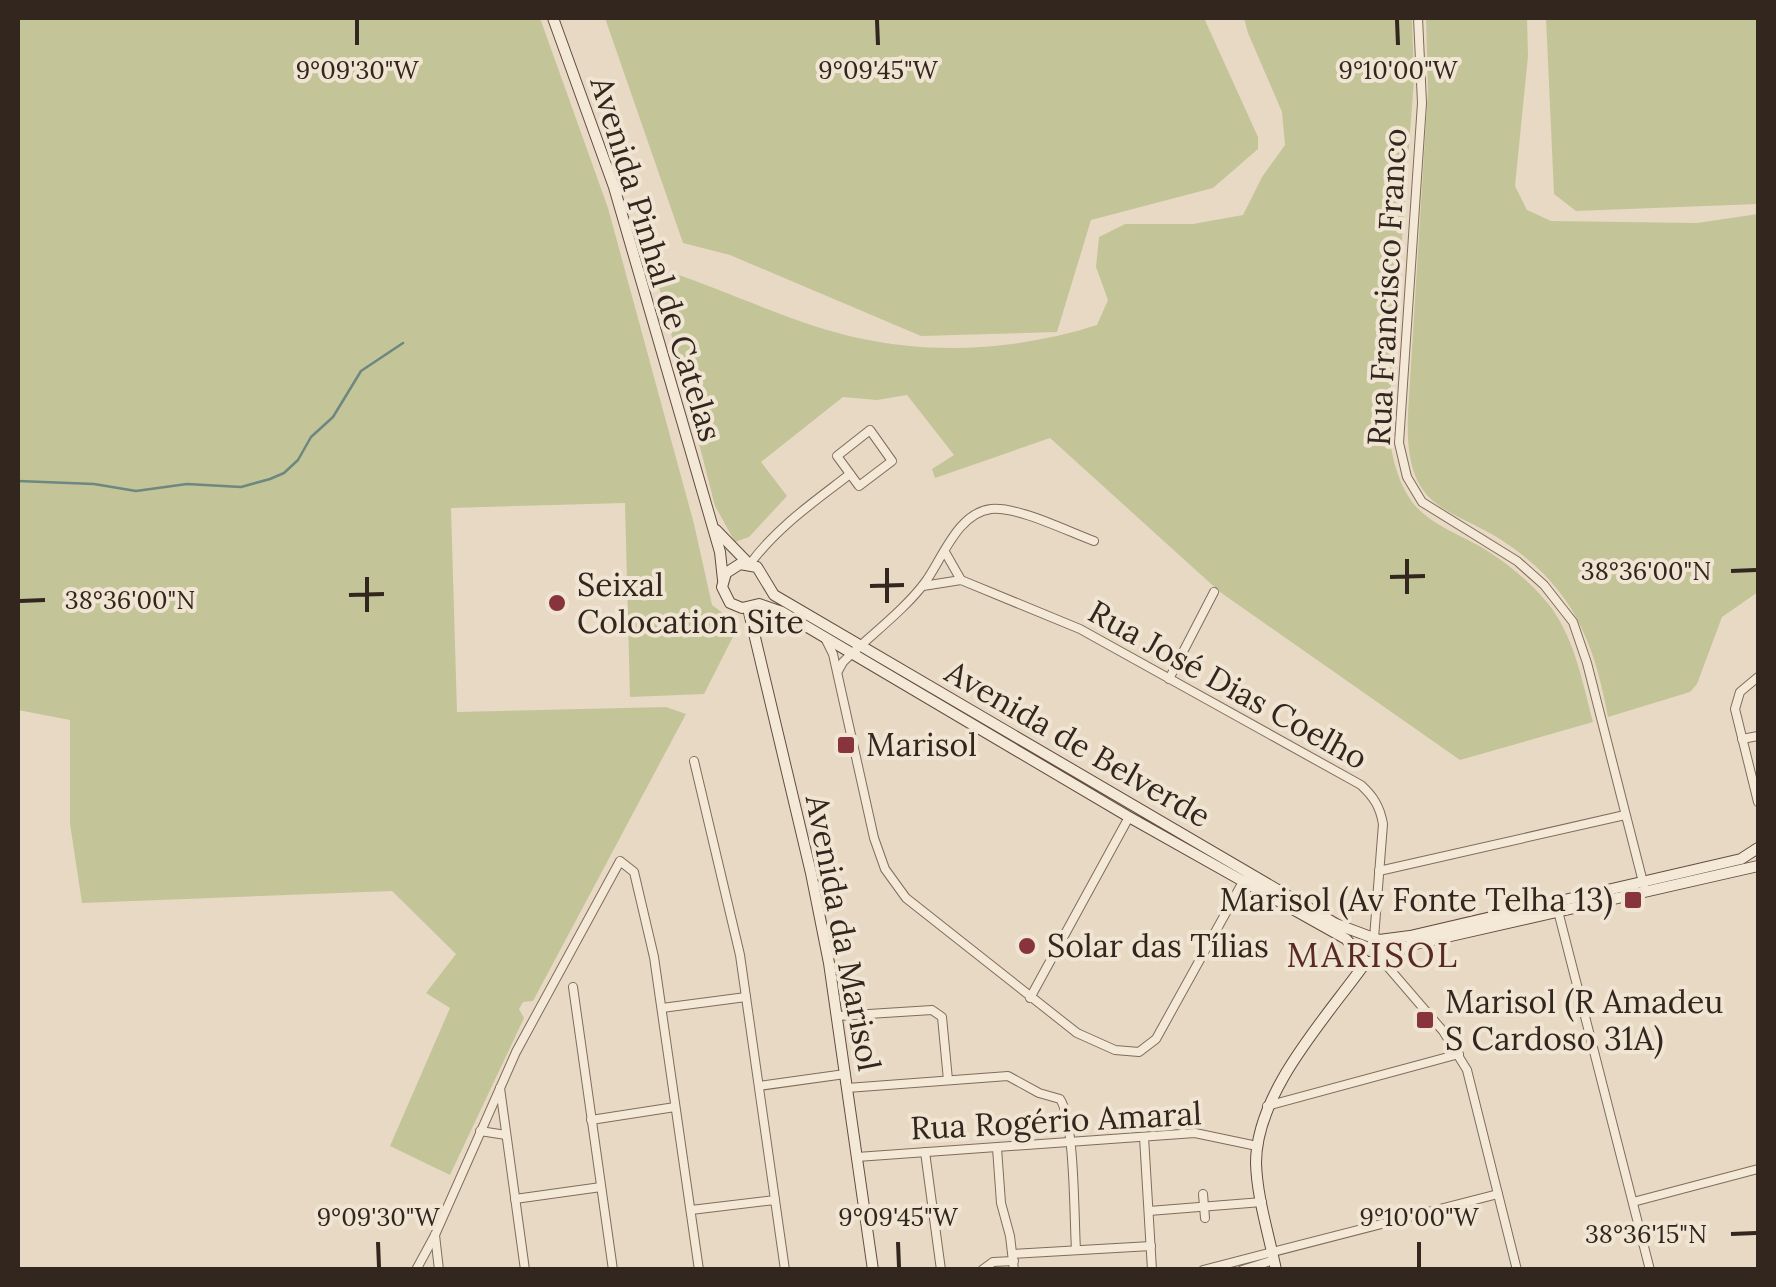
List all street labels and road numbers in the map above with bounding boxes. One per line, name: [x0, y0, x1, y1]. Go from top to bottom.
street label: Avenida Pinhal de Catelas: [581, 71, 732, 446]
street label: Rua Francisco Franco: [1358, 127, 1415, 447]
street label: Rua José Dias Coelho: [1082, 591, 1375, 778]
street label: Avenida de Belverde: [937, 650, 1218, 836]
street label: Avenida da Marisol: [796, 790, 890, 1074]
street label: Rua Rogério Amaral: [909, 1092, 1203, 1149]

